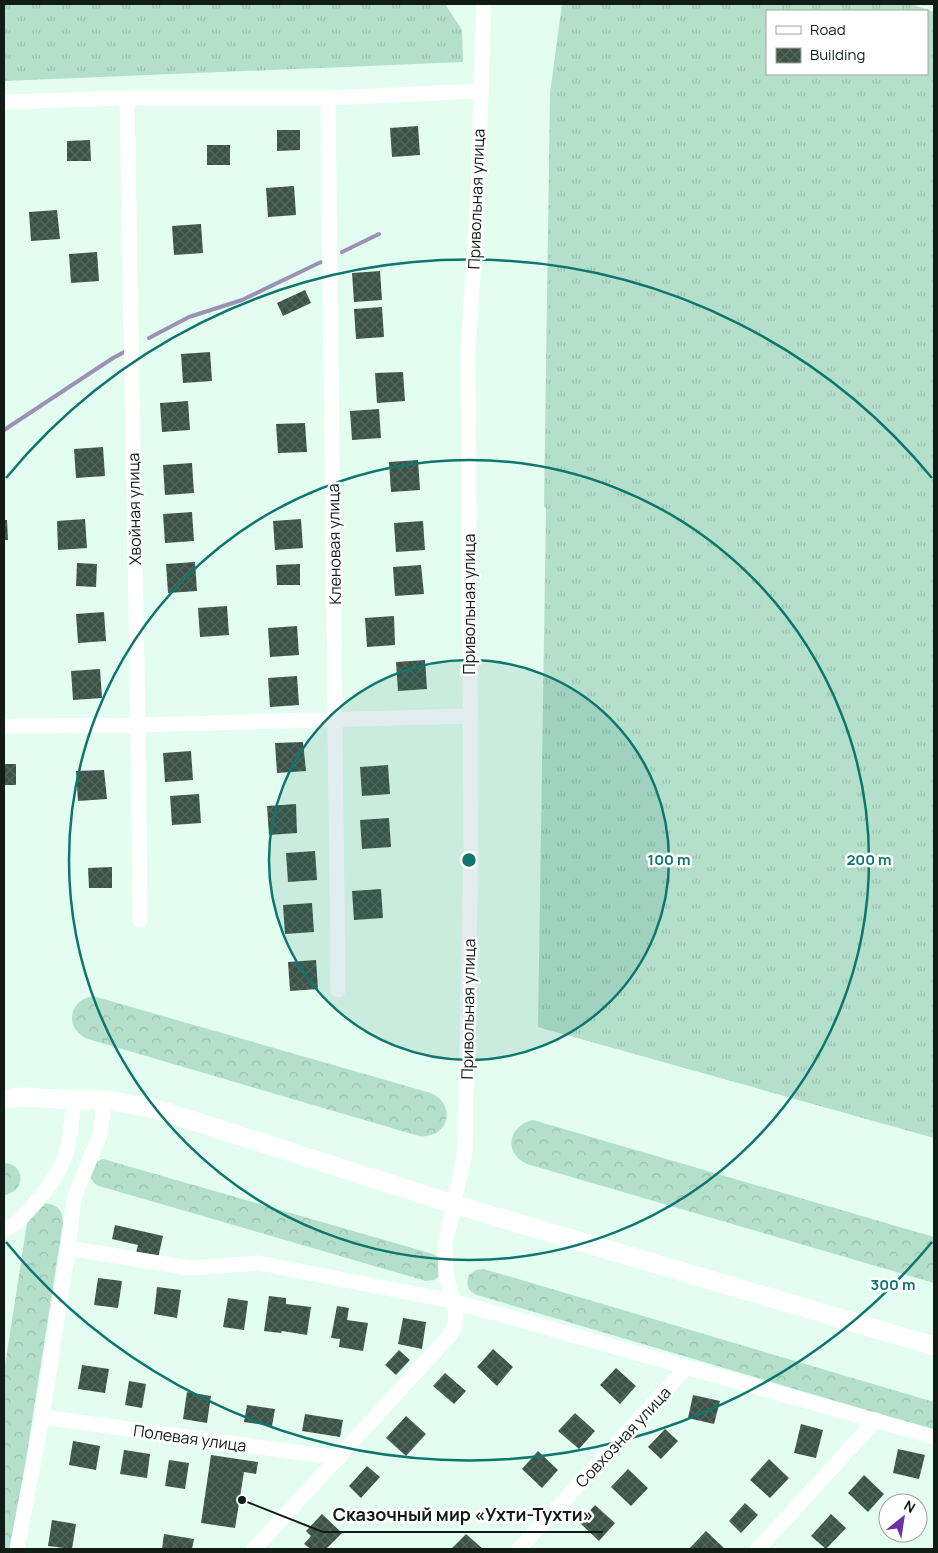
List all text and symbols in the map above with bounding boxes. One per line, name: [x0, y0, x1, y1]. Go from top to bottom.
legend: [766, 10, 928, 75]
text: Road: [810, 19, 846, 40]
text: Building: [810, 44, 865, 65]
street label: Привольная улица: [463, 128, 489, 270]
street label: Хвойная улица: [122, 453, 146, 565]
street label: Кленовая улица: [322, 483, 346, 605]
street label: Привольная улица: [458, 534, 480, 674]
text: 100 m: [648, 849, 690, 870]
text: 200 m: [846, 849, 892, 870]
centre of rings: [460, 851, 478, 869]
street label: Привольная улица: [456, 938, 480, 1080]
text: 300 m: [871, 1274, 915, 1295]
street label: Совхозная улица: [570, 1382, 676, 1492]
street label: Полевая улица: [132, 1419, 248, 1457]
north arrow: [878, 1493, 928, 1543]
text: N: [901, 1496, 919, 1517]
callout: Сказочный мир «Ухти-Тухти»: [323, 1499, 603, 1532]
text: Сказочный мир «Ухти-Тухти»: [333, 1502, 593, 1526]

